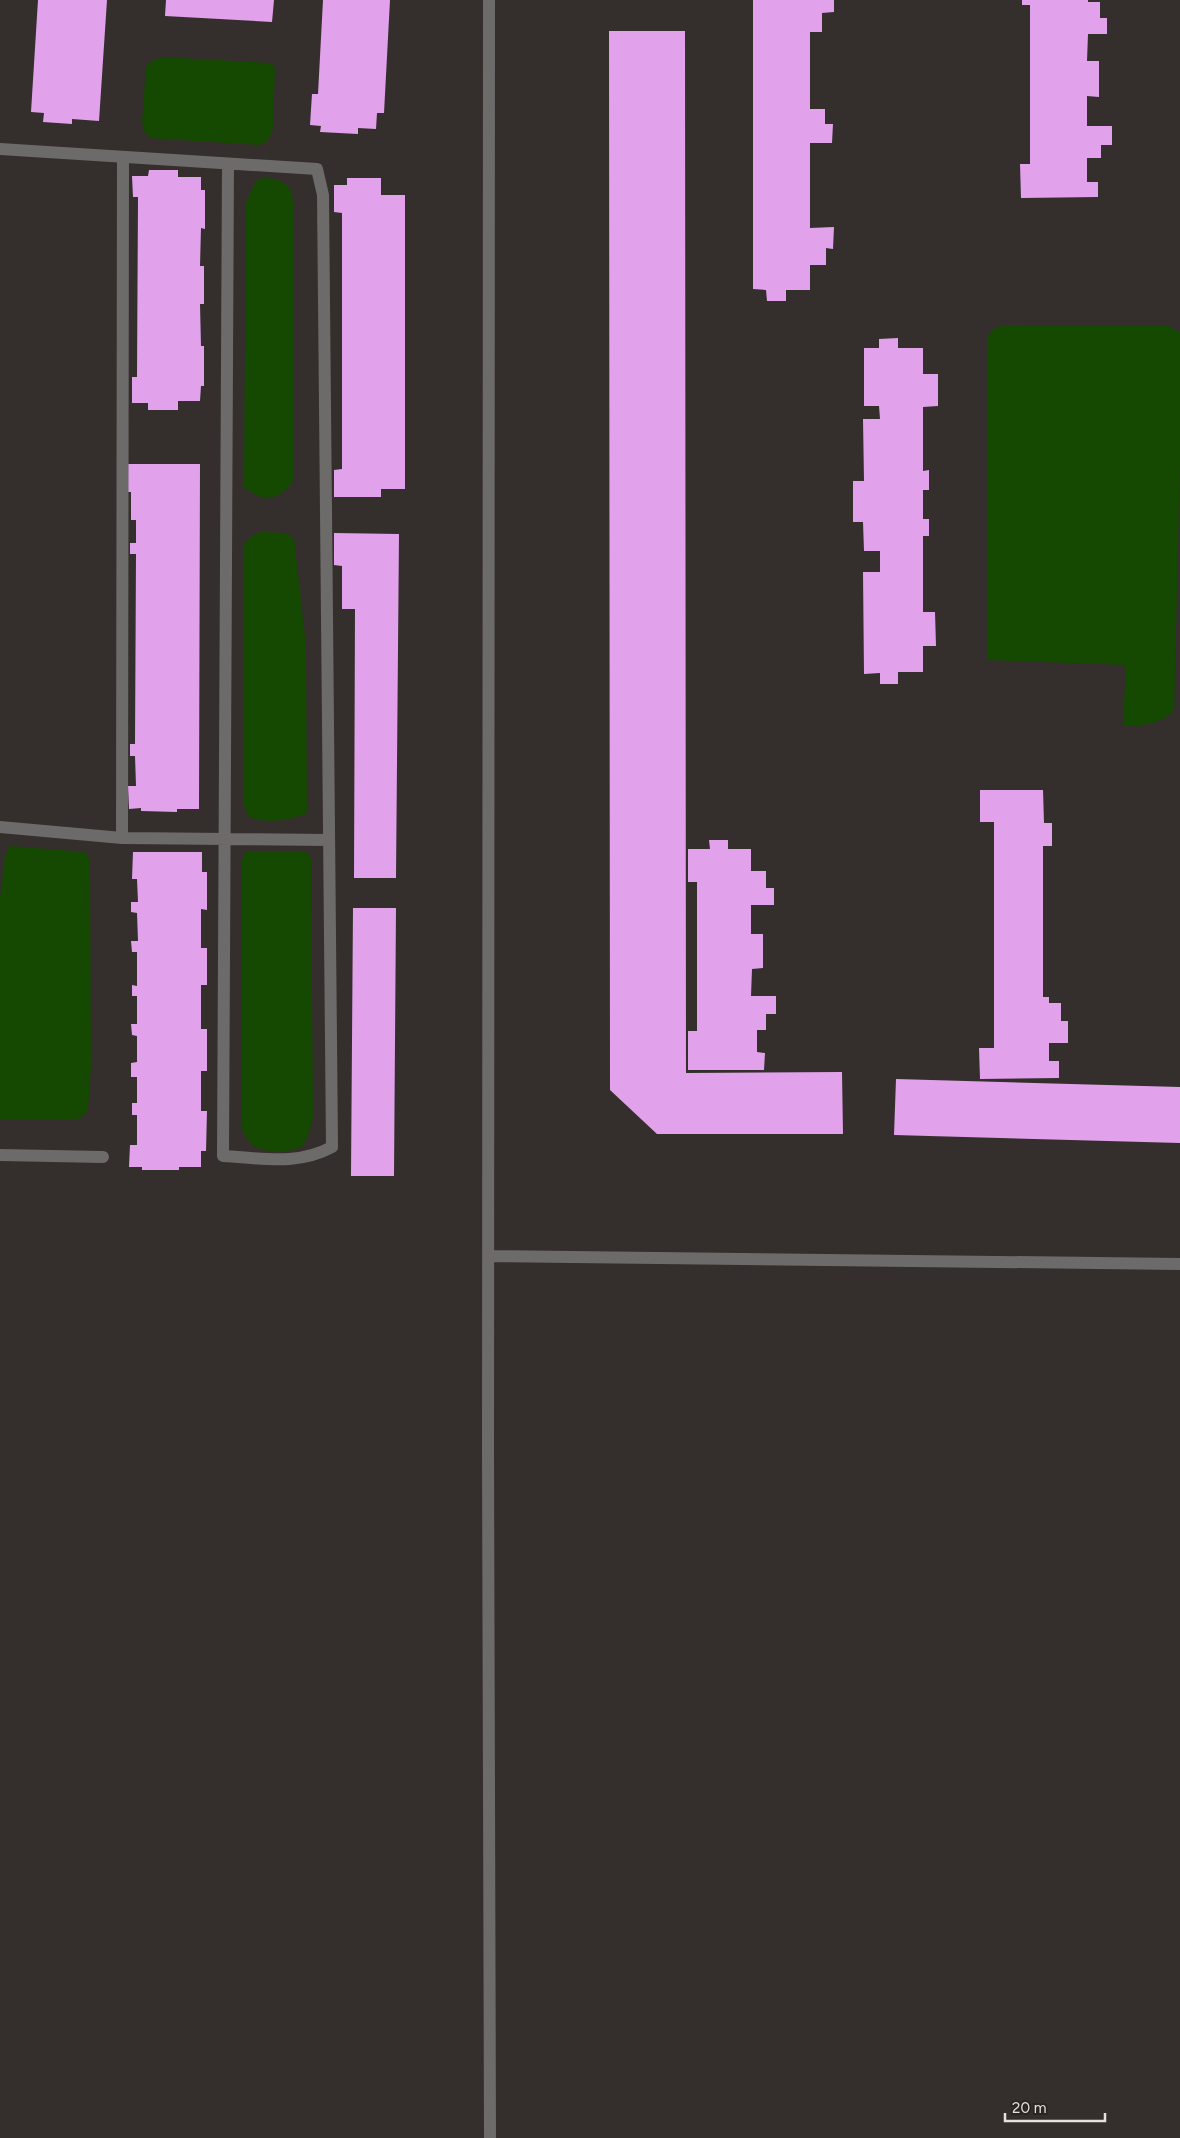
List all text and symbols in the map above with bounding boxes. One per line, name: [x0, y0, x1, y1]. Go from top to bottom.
scale bar: [1005, 2090, 1105, 2122]
text: 20 m: [1012, 2099, 1046, 2117]

